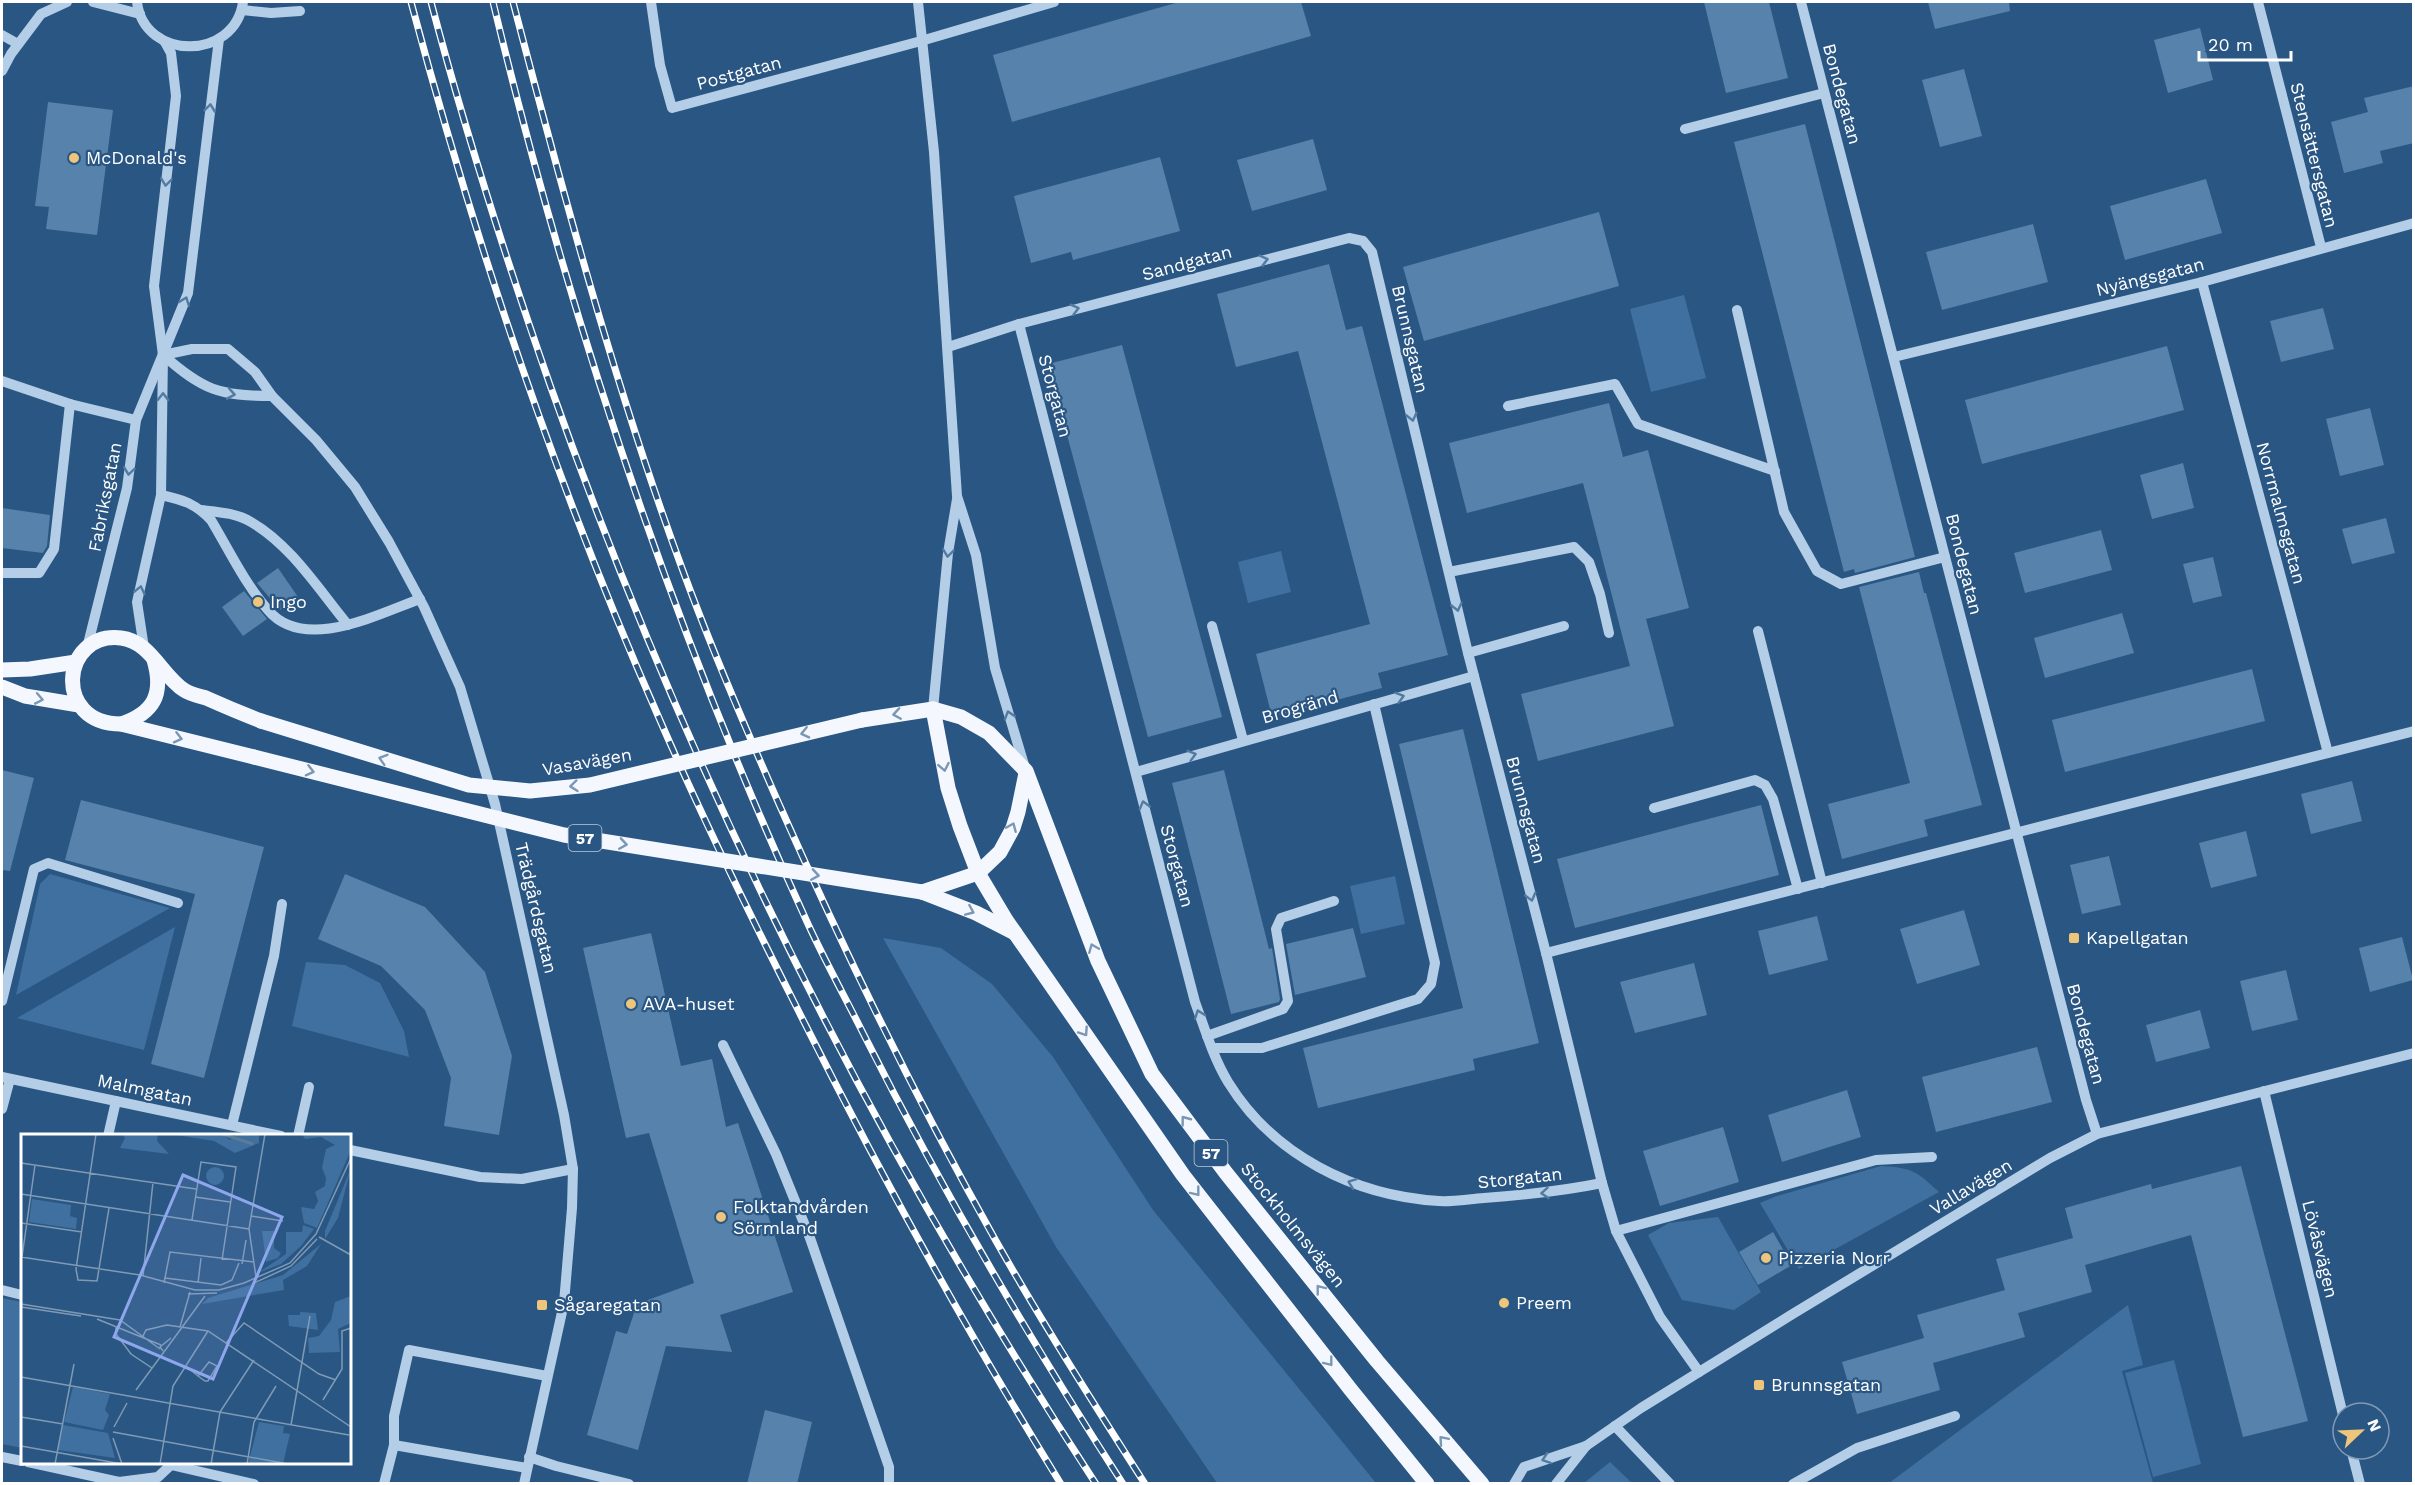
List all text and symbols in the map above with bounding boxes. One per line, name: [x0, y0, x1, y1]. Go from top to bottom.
scale bar: [2199, 24, 2290, 62]
text: 20 m: [2208, 34, 2253, 55]
street label: Bondegatan: [1819, 41, 1866, 147]
street label: Postgatan: [694, 51, 784, 94]
street label: Stensättersgatan: [2286, 80, 2343, 230]
one-way arrow: [203, 103, 216, 112]
place label: McDonald's: [86, 147, 187, 168]
marker: McDonald's: [67, 151, 81, 165]
one-way arrow: [160, 177, 173, 186]
street label: Sandgatan: [1140, 240, 1234, 285]
street label: Nyängsgatan: [2094, 253, 2206, 300]
one-way arrow: [1258, 255, 1269, 267]
street label: Brunnsgatan: [1388, 283, 1433, 395]
one-way arrow: [178, 296, 190, 307]
one-way arrow: [1070, 304, 1080, 316]
street label: Storgatan: [1034, 352, 1077, 440]
one-way arrow: [226, 387, 236, 399]
one-way arrow: [156, 393, 169, 402]
one-way arrow: [1404, 412, 1417, 422]
street label: Norrmalmsgatan: [2252, 439, 2311, 586]
street label: Fabriksgatan: [84, 440, 125, 554]
one-way arrow: [124, 466, 136, 475]
street label: Bondegatan: [1942, 511, 1987, 617]
one-way arrow: [942, 549, 955, 558]
one-way arrow: [133, 585, 146, 595]
place label: Ingo: [270, 591, 307, 612]
marker: Ingo: [251, 595, 265, 609]
one-way arrow: [1450, 602, 1463, 612]
street label: Brogränd: [1259, 686, 1341, 727]
one-way arrow: [1395, 691, 1405, 704]
one-way arrow: [34, 692, 44, 705]
one-way arrow: [892, 707, 902, 719]
one-way arrow: [1003, 710, 1016, 721]
one-way arrow: [800, 726, 810, 739]
one-way arrow: [172, 731, 182, 744]
street label: Vasavägen: [540, 743, 633, 780]
one-way arrow: [1186, 750, 1197, 762]
one-way arrow: [379, 754, 389, 766]
street label: Brunnsgatan: [1502, 754, 1551, 866]
one-way arrow: [937, 761, 950, 771]
one-way arrow: [305, 764, 315, 777]
one-way arrow: [569, 780, 579, 792]
one-way arrow: [1139, 800, 1152, 810]
street label: Storgatan: [1156, 822, 1199, 910]
one-way arrow: [1005, 823, 1017, 834]
road number: 57: [568, 825, 602, 851]
one-way arrow: [618, 838, 627, 850]
street label: Trädgårdsgatan: [511, 840, 562, 976]
one-way arrow: [811, 868, 820, 880]
one-way arrow: [1524, 892, 1537, 902]
one-way arrow: [964, 904, 975, 916]
place label: Kapellgatan: [2086, 927, 2189, 948]
marker: Kapellgatan: [2067, 931, 2081, 945]
one-way arrow: [1088, 944, 1101, 954]
street label: Bondegatan: [2063, 981, 2110, 1087]
place label: AVA-huset: [643, 993, 735, 1014]
marker: AVA-huset: [624, 997, 638, 1011]
one-way arrow: [1194, 1009, 1207, 1020]
one-way arrow: [1077, 1026, 1088, 1037]
street label: Malmgatan: [96, 1069, 194, 1110]
one-way arrow: [1182, 1115, 1193, 1126]
inset map: [21, 1134, 351, 1464]
road number: 57: [1194, 1140, 1228, 1166]
street label: Vallavägen: [1926, 1154, 2016, 1219]
street label: Stockholmsvägen: [1237, 1158, 1350, 1291]
street label: Storgatan: [1477, 1163, 1563, 1192]
one-way arrow: [1347, 1178, 1358, 1191]
one-way arrow: [1189, 1185, 1200, 1196]
one-way arrow: [1540, 1187, 1549, 1200]
place label: Folktandvården Sörmland: [733, 1196, 869, 1238]
street label: Lövåsvägen: [2298, 1198, 2343, 1300]
marker: Folktandvården Sörmland: [714, 1210, 728, 1224]
place label: Pizzeria Norr: [1778, 1247, 1890, 1268]
marker: Pizzeria Norr: [1759, 1251, 1773, 1265]
one-way arrow: [1316, 1284, 1327, 1295]
place label: Preem: [1516, 1292, 1572, 1313]
place label: Sågaregatan: [554, 1294, 661, 1315]
marker: Preem: [1497, 1296, 1511, 1310]
marker: Sågaregatan: [535, 1298, 549, 1312]
one-way arrow: [1322, 1355, 1333, 1366]
place label: Brunnsgatan: [1771, 1374, 1881, 1395]
marker: Brunnsgatan: [1752, 1378, 1766, 1392]
north arrow: [2331, 1401, 2391, 1461]
text: N: [2363, 1416, 2385, 1435]
one-way arrow: [1439, 1436, 1450, 1447]
one-way arrow: [1541, 1452, 1552, 1465]

